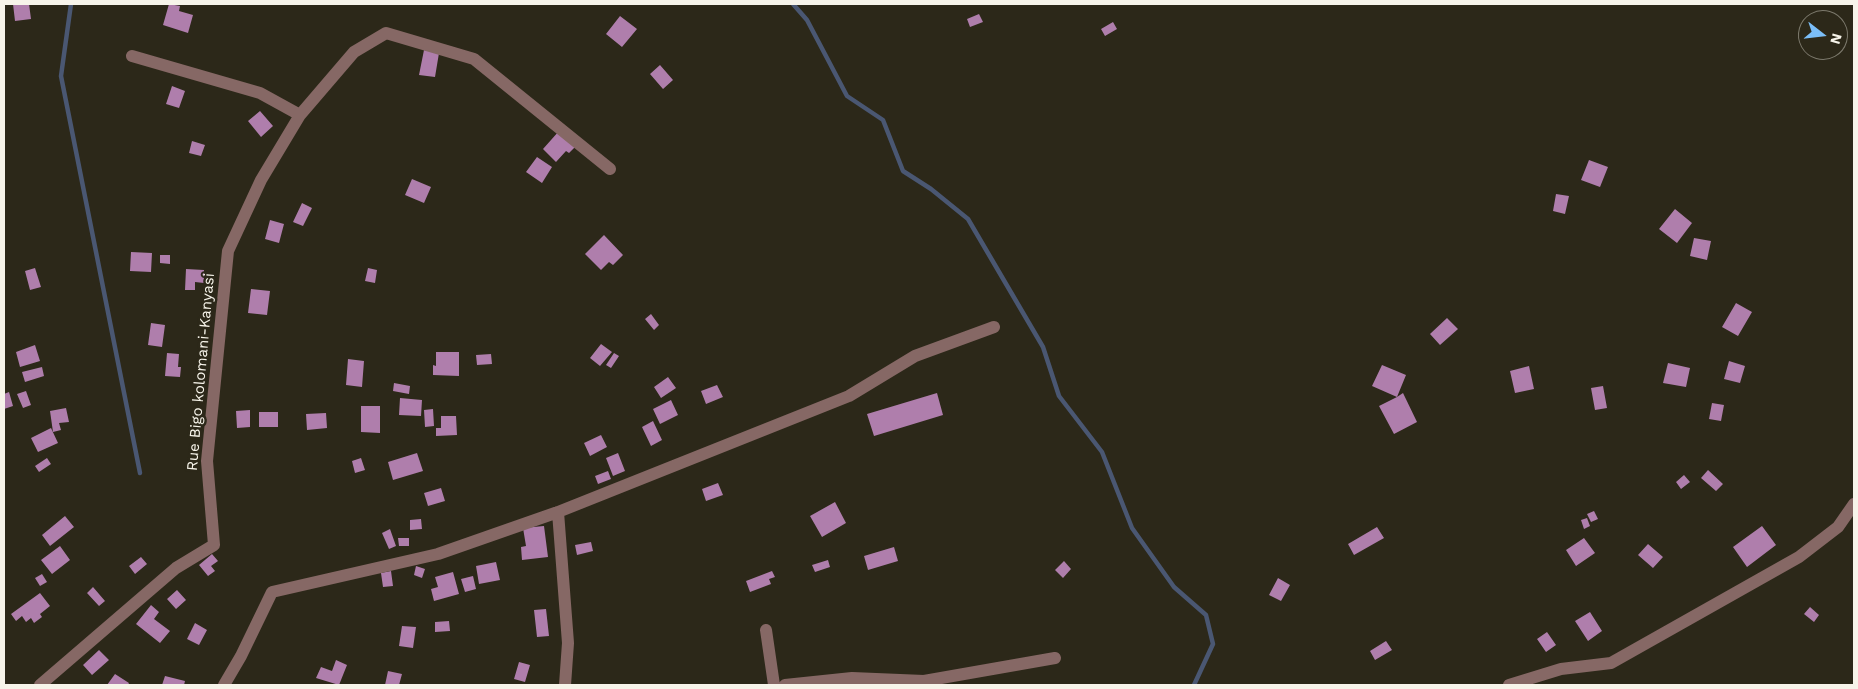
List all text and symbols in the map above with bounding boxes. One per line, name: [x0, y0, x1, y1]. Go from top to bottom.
north arrow: [1798, 10, 1848, 60]
text: N: [1827, 32, 1846, 46]
street label: Rue Bigo kolomani-Kanyasi: [183, 272, 219, 472]

